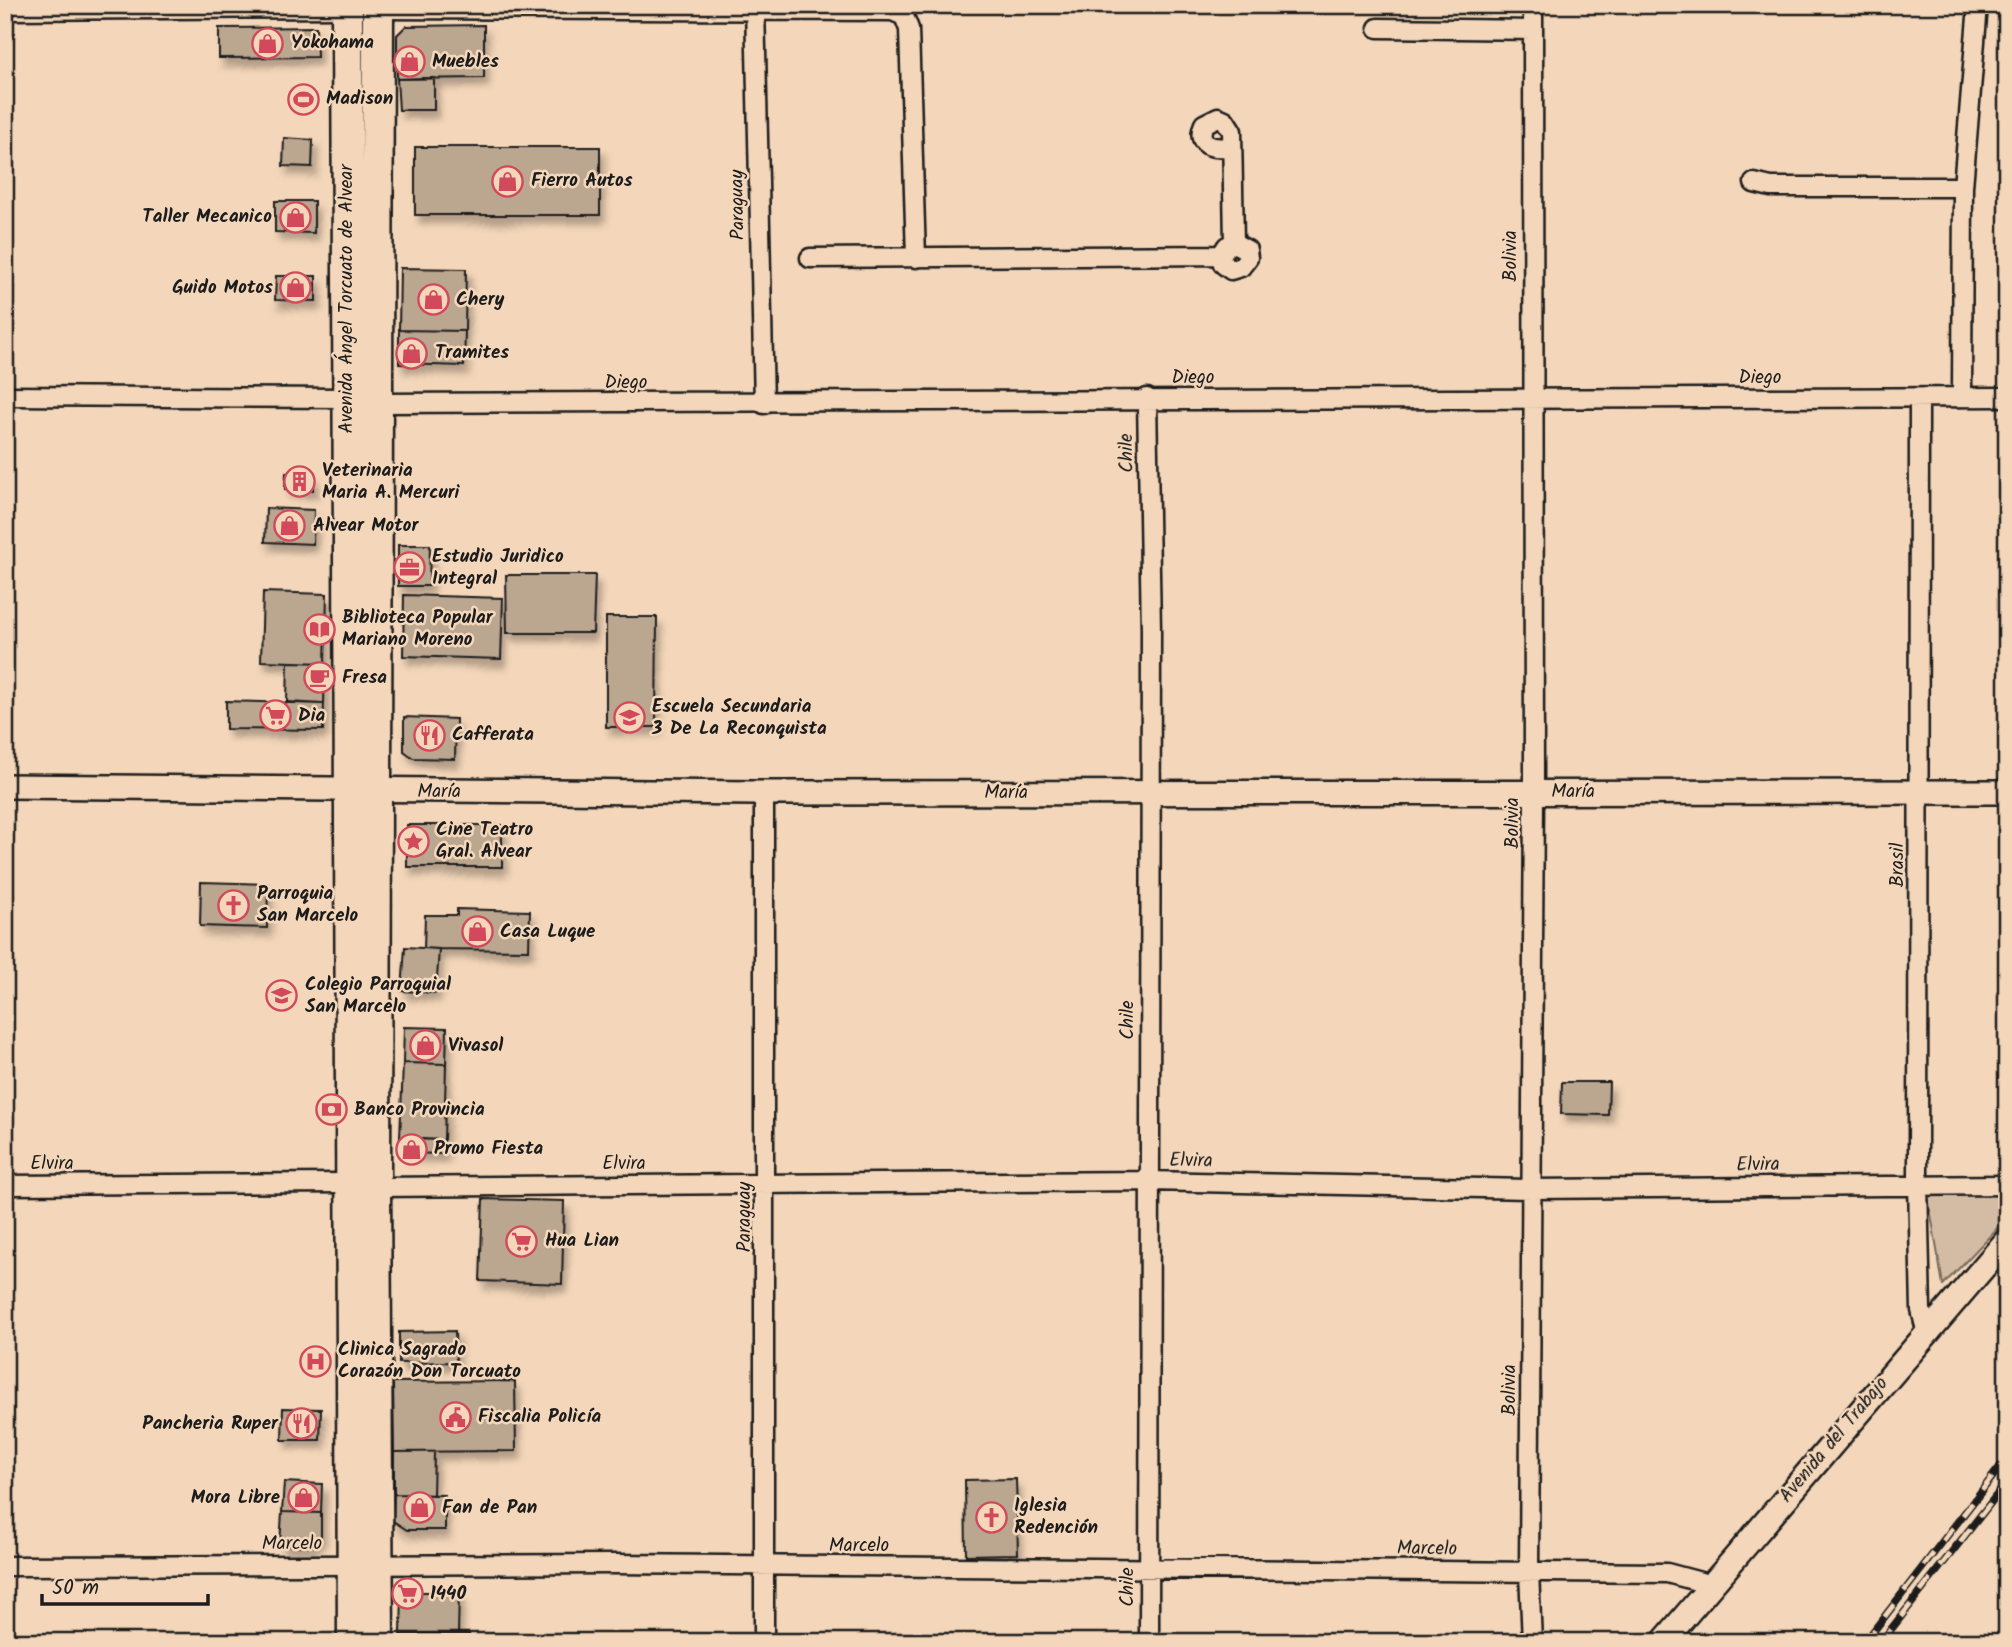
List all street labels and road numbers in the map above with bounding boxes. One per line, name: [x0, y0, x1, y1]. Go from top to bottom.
street label: Avenida Ángel Torcuato de Alvear: [332, 163, 362, 434]
street label: Paraguay: [722, 168, 754, 240]
street label: Bolivia: [1496, 230, 1526, 282]
street label: Diego: [1172, 363, 1214, 393]
street label: Diego: [1739, 363, 1781, 393]
street label: Diego: [605, 368, 647, 398]
street label: Chile: [1112, 433, 1142, 473]
street label: María: [417, 777, 461, 807]
street label: María: [1551, 777, 1595, 807]
street label: María: [984, 778, 1028, 808]
street label: Bolivia: [1498, 797, 1528, 849]
street label: Brasil: [1883, 842, 1913, 887]
street label: Chile: [1113, 1000, 1143, 1040]
street label: Elvira: [1169, 1146, 1213, 1176]
street label: Elvira: [30, 1149, 74, 1179]
street label: Elvira: [602, 1149, 646, 1179]
street label: Elvira: [1736, 1150, 1780, 1180]
street label: Paraguay: [730, 1181, 760, 1252]
street label: Bolivia: [1495, 1364, 1525, 1416]
street label: Avenida del Trabajo: [1772, 1370, 1896, 1510]
street label: Marcelo: [262, 1529, 322, 1559]
street label: Marcelo: [829, 1531, 889, 1561]
street label: Marcelo: [1397, 1533, 1457, 1565]
street label: Chile: [1113, 1567, 1143, 1607]

